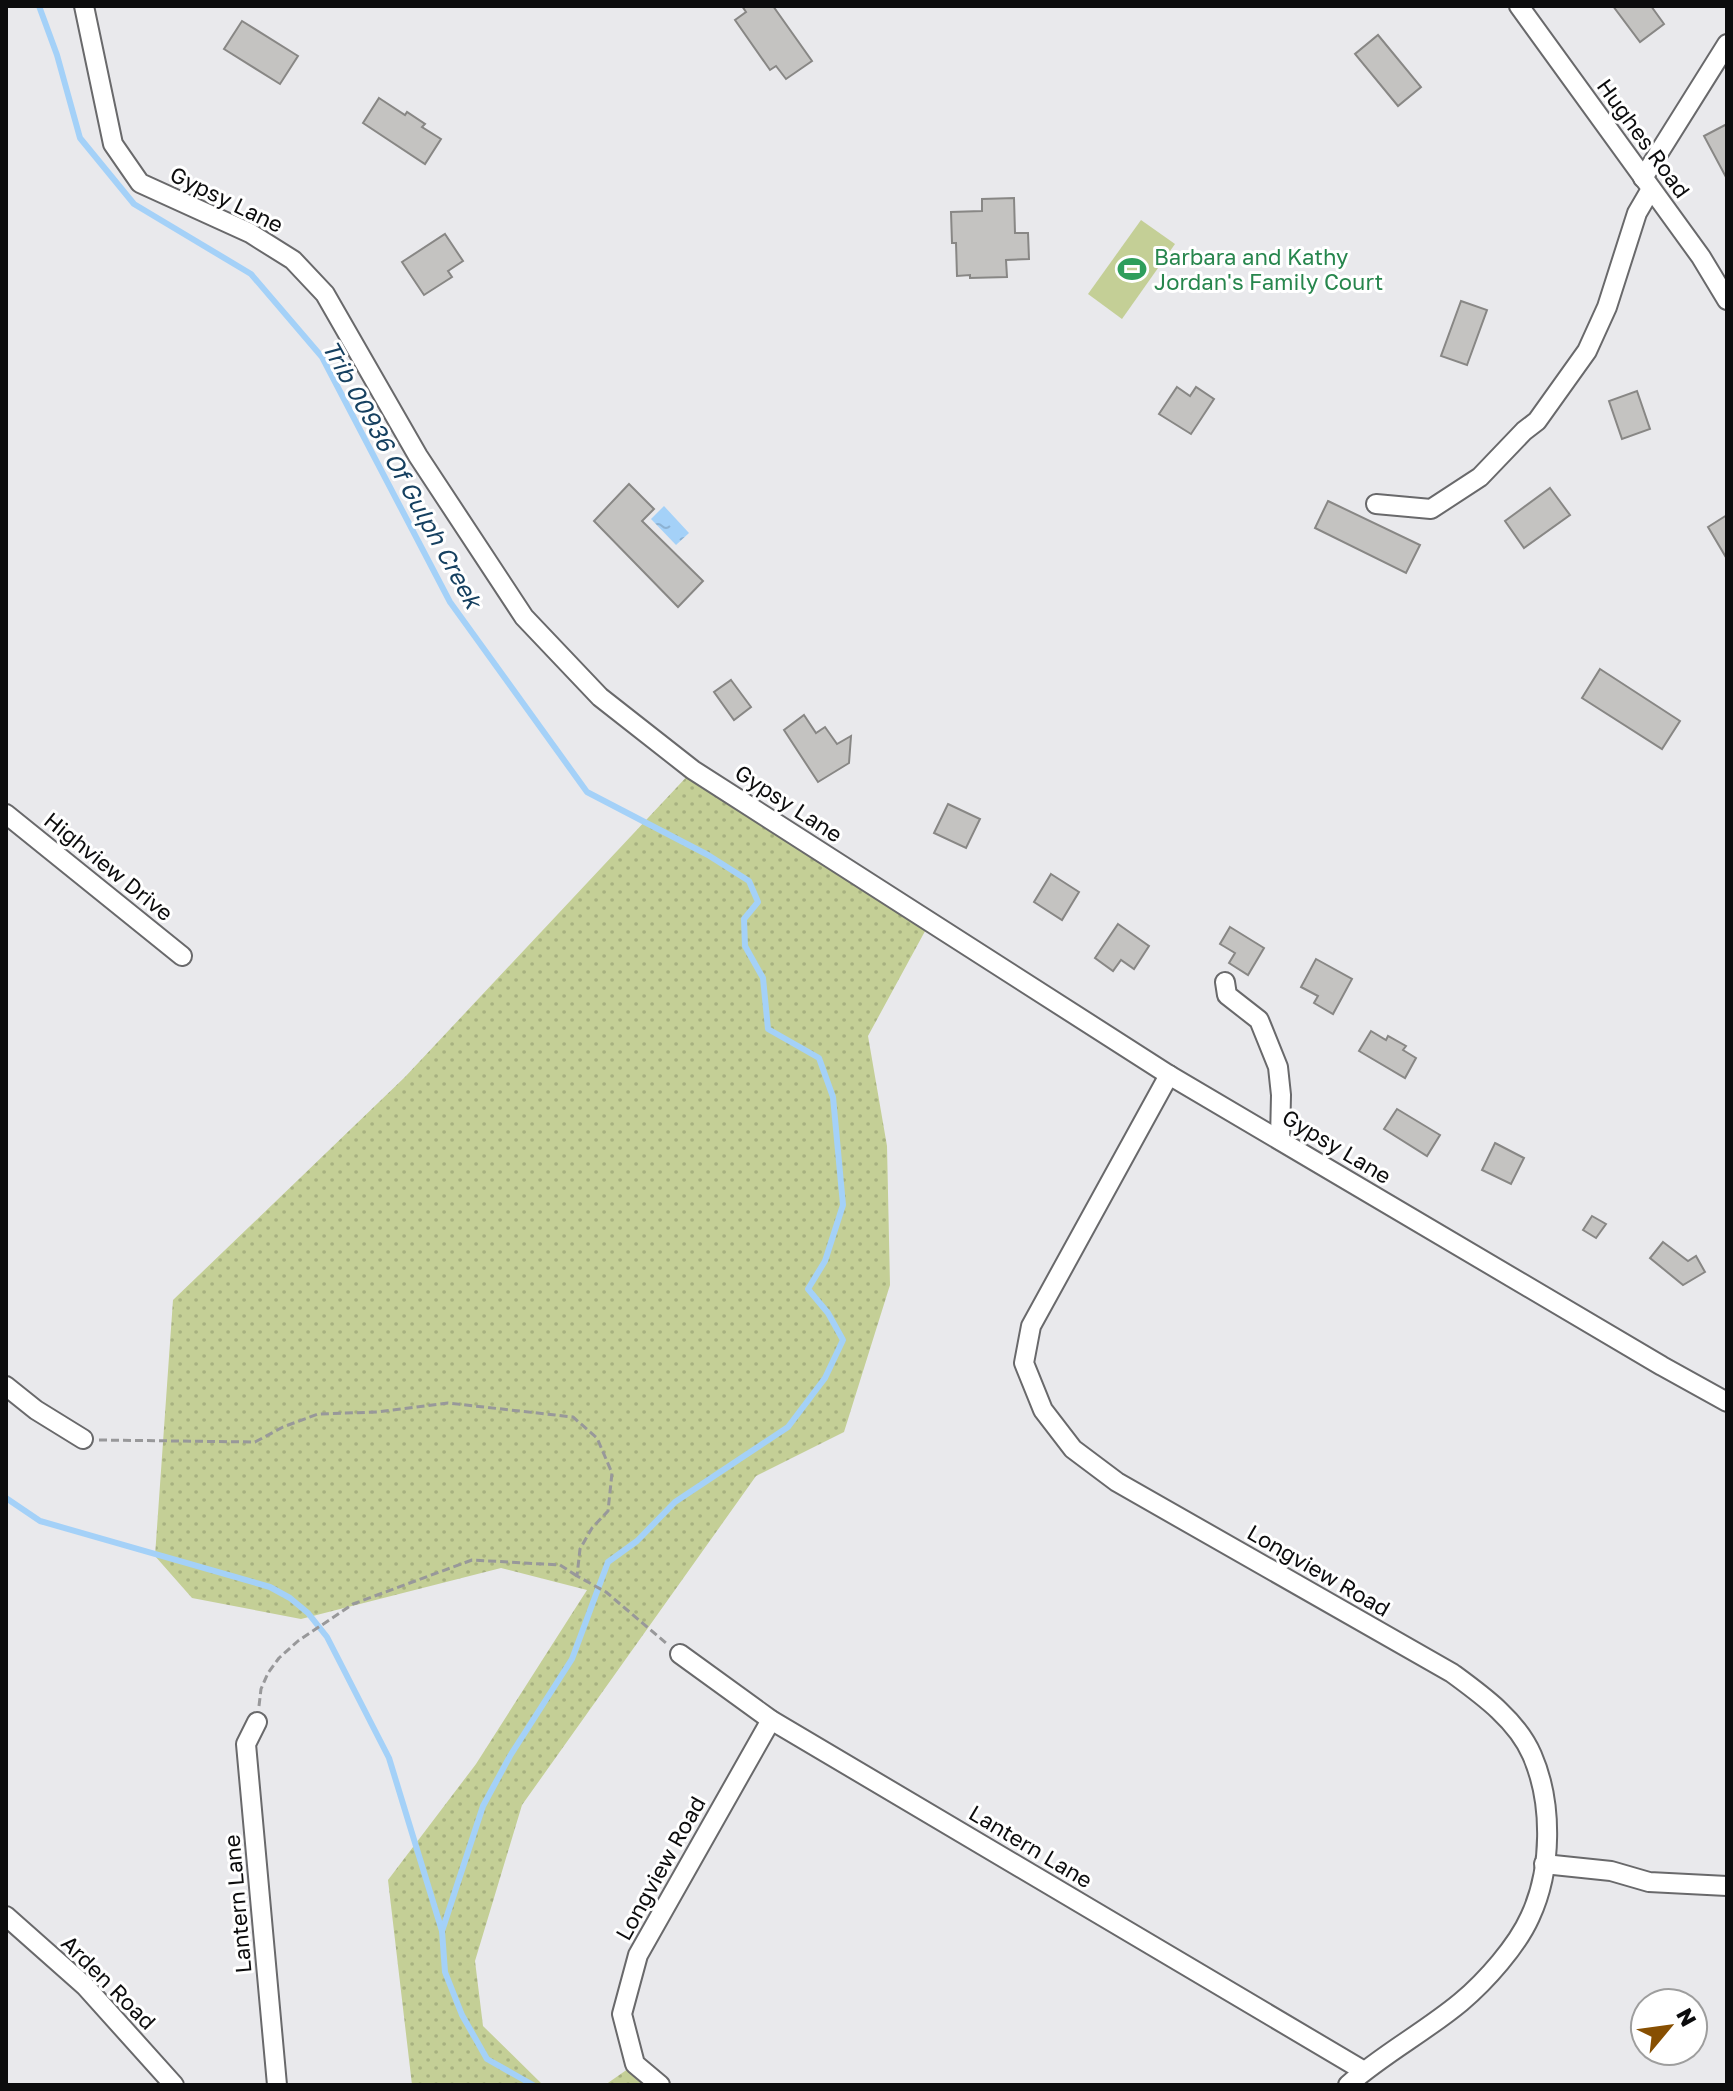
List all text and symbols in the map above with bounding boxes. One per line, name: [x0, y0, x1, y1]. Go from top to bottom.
street label: Hughes Road: [1592, 73, 1696, 203]
street label: Gypsy Lane: [166, 160, 288, 238]
place label: Barbara and Kathy Jordan's Family Court: [1154, 243, 1383, 295]
sports icon: Barbara and Kathy Jordan's Family Court: [1117, 254, 1147, 284]
water label: Trib 00936 Of Gulph Creek: [317, 335, 490, 615]
street label: Gypsy Lane: [730, 758, 848, 848]
street label: Highview Drive: [39, 806, 179, 926]
street label: Gypsy Lane: [1278, 1103, 1396, 1189]
street label: Longview Road: [1243, 1518, 1395, 1622]
street label: Longview Road: [609, 1791, 711, 1945]
street label: Lantern Lane: [964, 1799, 1098, 1893]
street label: Lantern Lane: [217, 1834, 257, 1974]
street label: Arden Road: [56, 1929, 162, 2035]
north arrow: [1629, 1987, 1709, 2067]
text: N: [1671, 2003, 1703, 2031]

